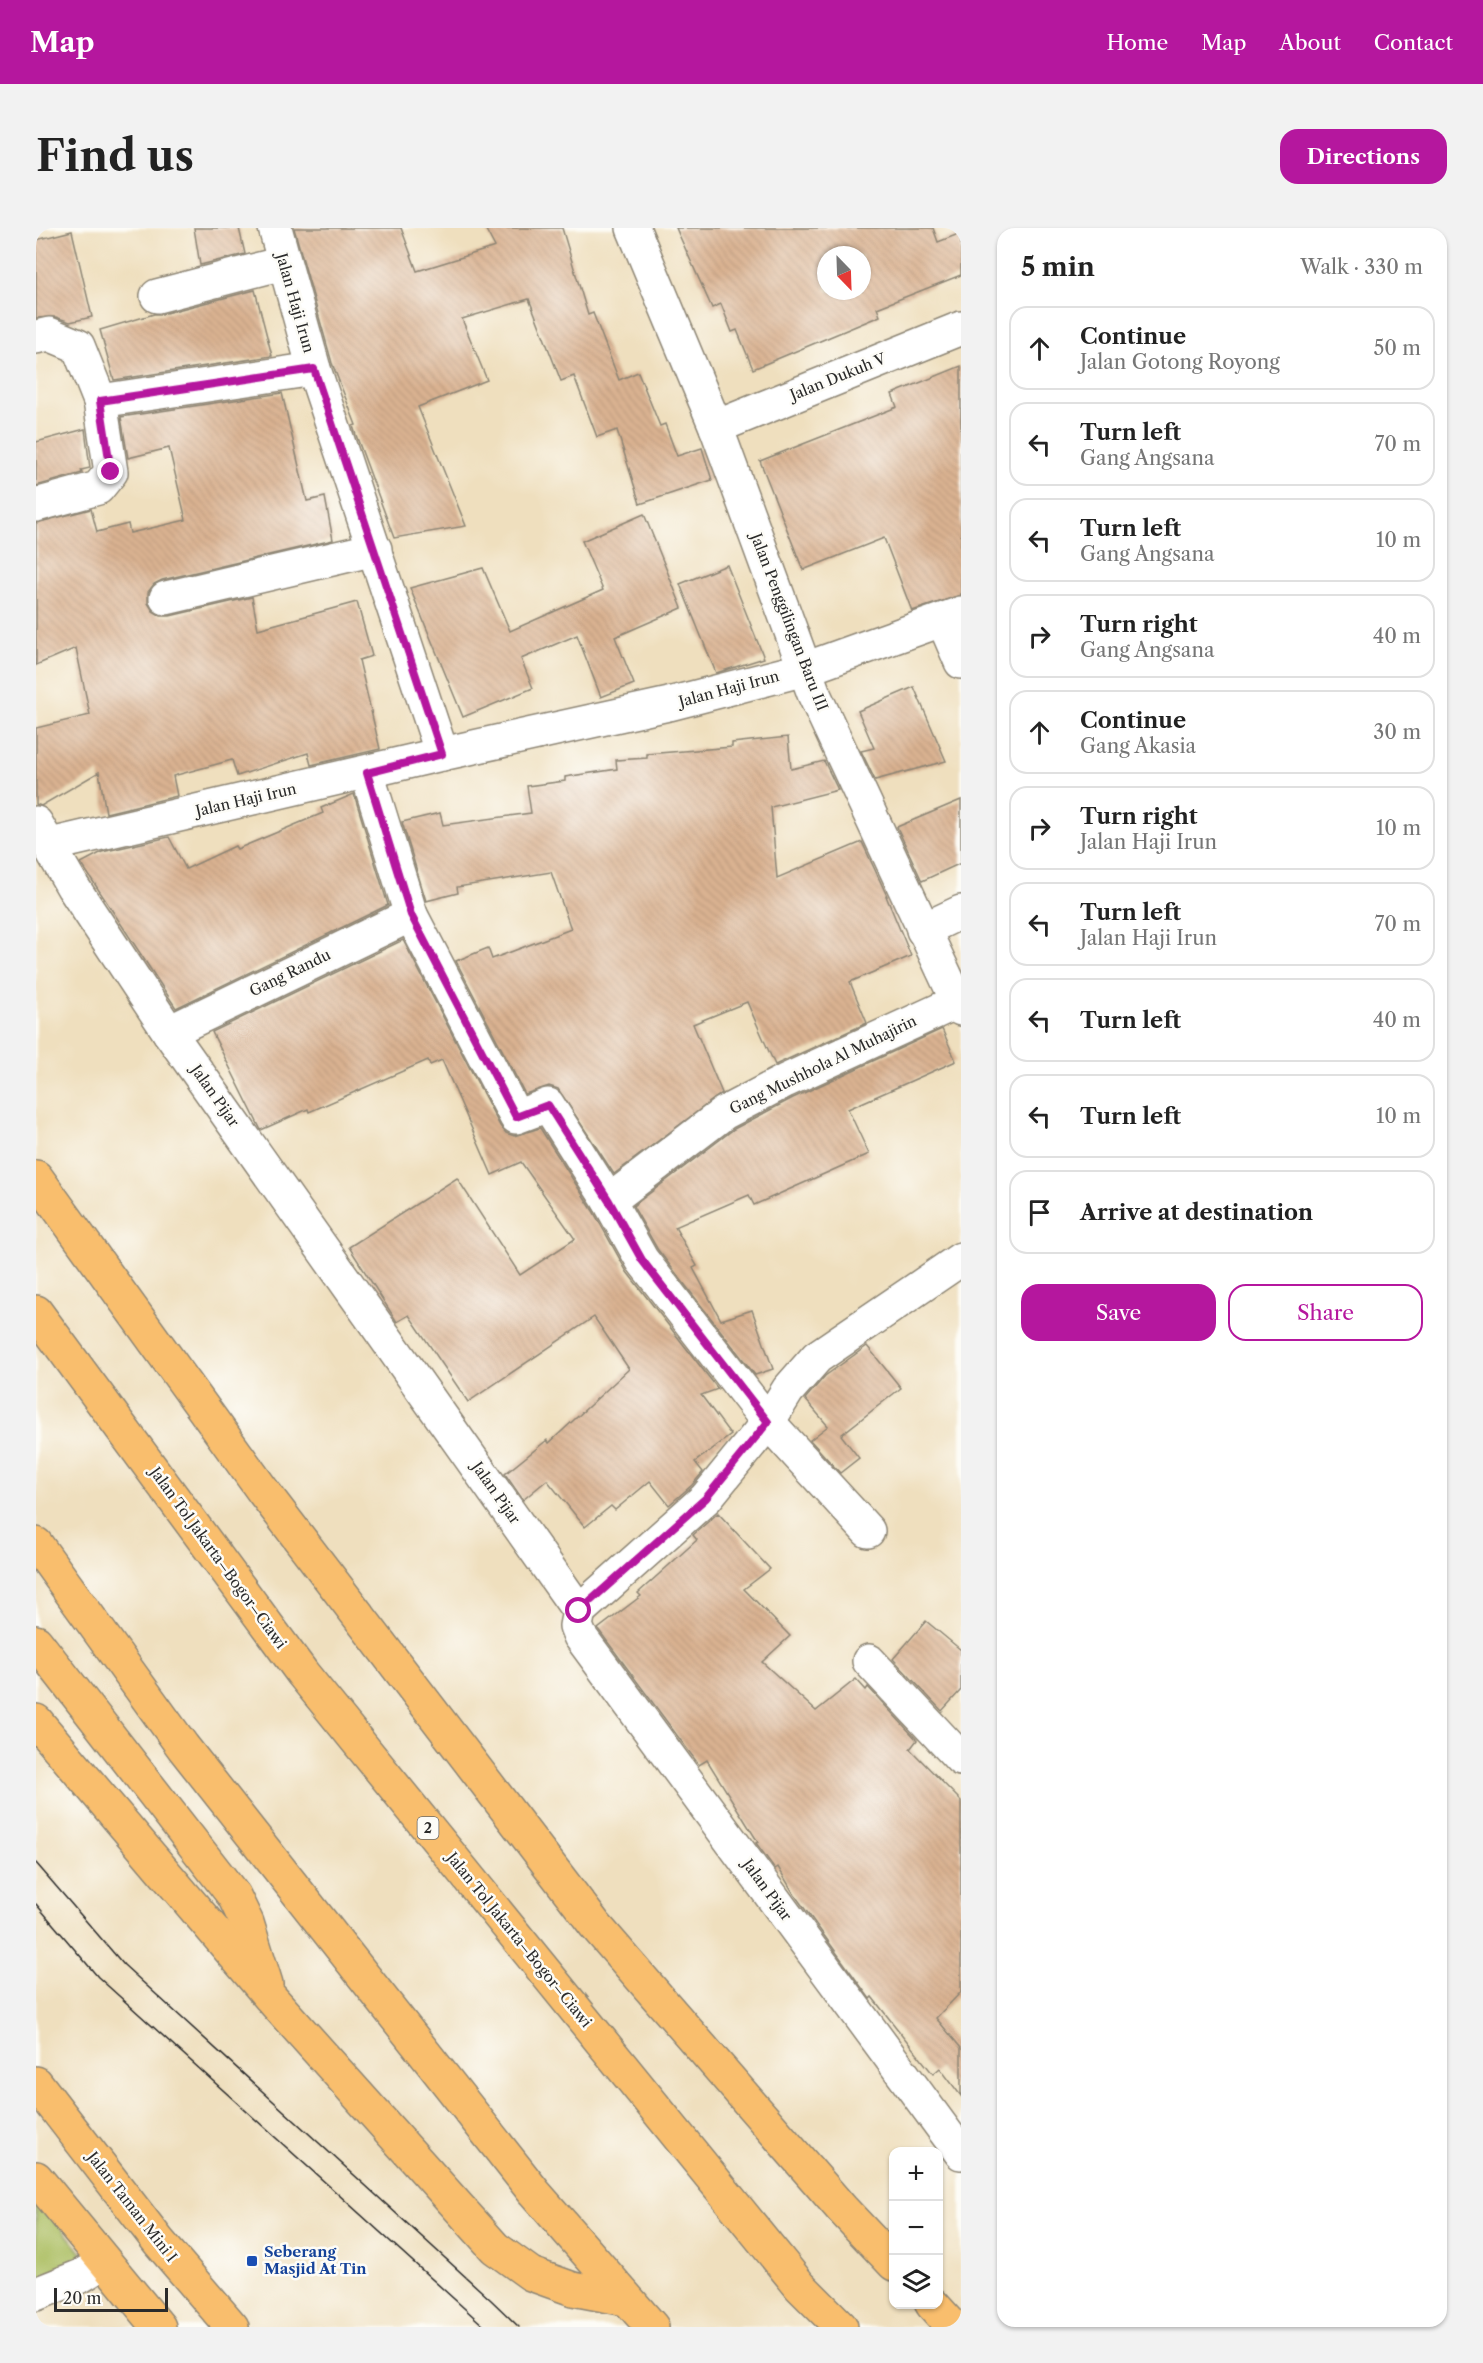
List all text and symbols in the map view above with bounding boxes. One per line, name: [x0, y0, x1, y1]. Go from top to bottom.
text: Map: [30, 25, 94, 59]
text: Home: [1107, 30, 1168, 55]
text: Map: [1201, 30, 1246, 55]
text: About: [1279, 30, 1341, 55]
text: Contact: [1374, 30, 1453, 55]
button: Directions: [1280, 129, 1447, 184]
text: Find us: [36, 130, 194, 182]
north arrow: [817, 246, 871, 300]
street label: Jalan Haji Irun: [272, 249, 319, 355]
text: 5 min: [1021, 251, 1095, 283]
text: Walk · 330 m: [1300, 255, 1423, 279]
text: Continue: [1080, 323, 1186, 350]
icon: ahead: [1023, 332, 1056, 365]
text: 50 m: [1374, 336, 1421, 360]
street label: Jalan Dukuh V: [785, 348, 890, 405]
text: Jalan Gotong Royong: [1080, 350, 1280, 374]
text: Turn left: [1080, 419, 1181, 446]
icon: left: [1023, 428, 1056, 461]
text: 70 m: [1375, 432, 1421, 456]
text: Gang Angsana: [1080, 446, 1214, 470]
route end: [97, 458, 123, 484]
text: Turn left: [1080, 515, 1181, 542]
icon: left: [1023, 524, 1056, 557]
street label: Jalan Penggilingan Baru III: [746, 528, 832, 713]
text: 10 m: [1376, 528, 1421, 552]
text: Gang Angsana: [1080, 542, 1214, 566]
text: Turn right: [1080, 611, 1198, 638]
icon: right: [1023, 620, 1056, 653]
text: 40 m: [1373, 624, 1421, 648]
text: Gang Angsana: [1080, 638, 1214, 662]
street label: Jalan Haji Irun: [675, 666, 782, 712]
text: Continue: [1080, 707, 1186, 734]
icon: ahead: [1023, 716, 1056, 749]
text: 30 m: [1373, 720, 1421, 744]
text: Gang Akasia: [1080, 734, 1196, 758]
street label: Jalan Haji Irun: [192, 779, 299, 821]
text: Turn right: [1080, 803, 1198, 830]
icon: right: [1023, 812, 1056, 845]
text: 10 m: [1376, 816, 1421, 840]
text: Jalan Haji Irun: [1080, 830, 1217, 854]
text: Turn left: [1080, 899, 1181, 926]
icon: left: [1023, 908, 1056, 941]
text: 70 m: [1375, 912, 1421, 936]
text: Jalan Haji Irun: [1080, 926, 1217, 950]
street label: Gang Randu: [246, 945, 333, 1000]
icon: left: [1023, 1004, 1056, 1037]
text: Turn left: [1080, 1007, 1181, 1034]
text: 40 m: [1373, 1008, 1421, 1032]
street label: Gang Mushhola Al Muhajirin: [726, 1011, 920, 1118]
street label: Jalan Pijar: [186, 1059, 244, 1131]
icon: left: [1023, 1100, 1056, 1133]
text: Turn left: [1080, 1103, 1181, 1130]
text: 10 m: [1376, 1104, 1421, 1128]
icon: arrive: [1023, 1196, 1056, 1229]
text: Arrive at destination: [1080, 1199, 1313, 1226]
button: Save: [1021, 1284, 1216, 1341]
button: Share: [1228, 1284, 1423, 1341]
street label: Jalan Pijar: [467, 1456, 525, 1528]
street label: Jalan Tol Jakarta–Bogor–Ciawi: [145, 1462, 291, 1653]
route start: [565, 1597, 591, 1623]
road number: 2: [418, 1817, 438, 1839]
street label: Jalan Tol Jakarta–Bogor–Ciawi: [442, 1847, 596, 2031]
street label: Jalan Pijar: [737, 1853, 797, 1925]
street label: Jalan Taman Mini I: [82, 2146, 181, 2266]
map controls: [889, 2147, 943, 2309]
button: +: [889, 2147, 943, 2201]
button: −: [889, 2201, 943, 2255]
place label: Seberang Masjid At Tin: [264, 2242, 367, 2278]
marker: Seberang Masjid At Tin: [245, 2254, 259, 2268]
button: layers: [889, 2255, 943, 2309]
scale bar: [54, 2285, 168, 2312]
text: 20 m: [63, 2288, 102, 2308]

